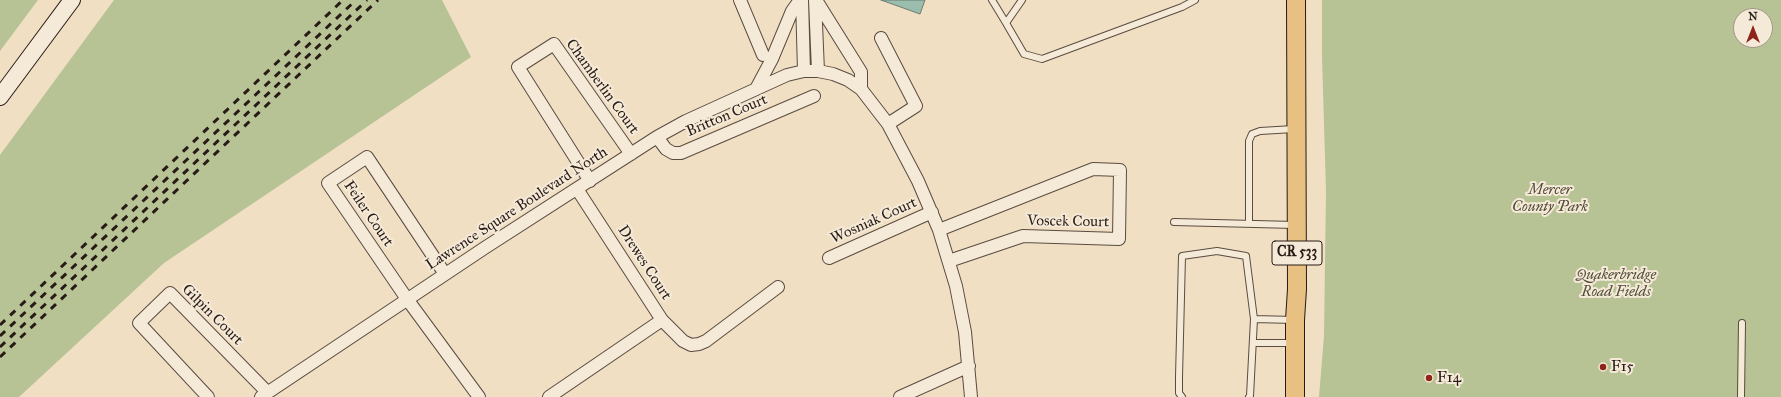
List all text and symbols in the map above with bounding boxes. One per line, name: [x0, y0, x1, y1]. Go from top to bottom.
north arrow: [1733, 8, 1773, 48]
text: N: [1748, 10, 1758, 23]
street label: Chamberlin Court: [562, 36, 642, 138]
street label: Britton Court: [684, 91, 770, 141]
street label: Lawrence Square Boulevard North: [423, 143, 611, 275]
street label: Feiler Court: [339, 178, 397, 250]
park label: Mercer County Park: [1512, 181, 1588, 216]
street label: Wosniak Court: [828, 194, 920, 248]
street label: Voscek Court: [1027, 212, 1109, 232]
street label: Drewes Court: [613, 222, 675, 304]
road number: CR 533: [1272, 241, 1322, 265]
park label: Quakerbridge Road Fields: [1576, 266, 1656, 301]
street label: Gilpin Court: [178, 281, 246, 349]
place label: F15: [1611, 358, 1634, 376]
marker: F15: [1598, 362, 1608, 372]
place label: F14: [1437, 369, 1461, 387]
marker: F14: [1424, 373, 1434, 383]

